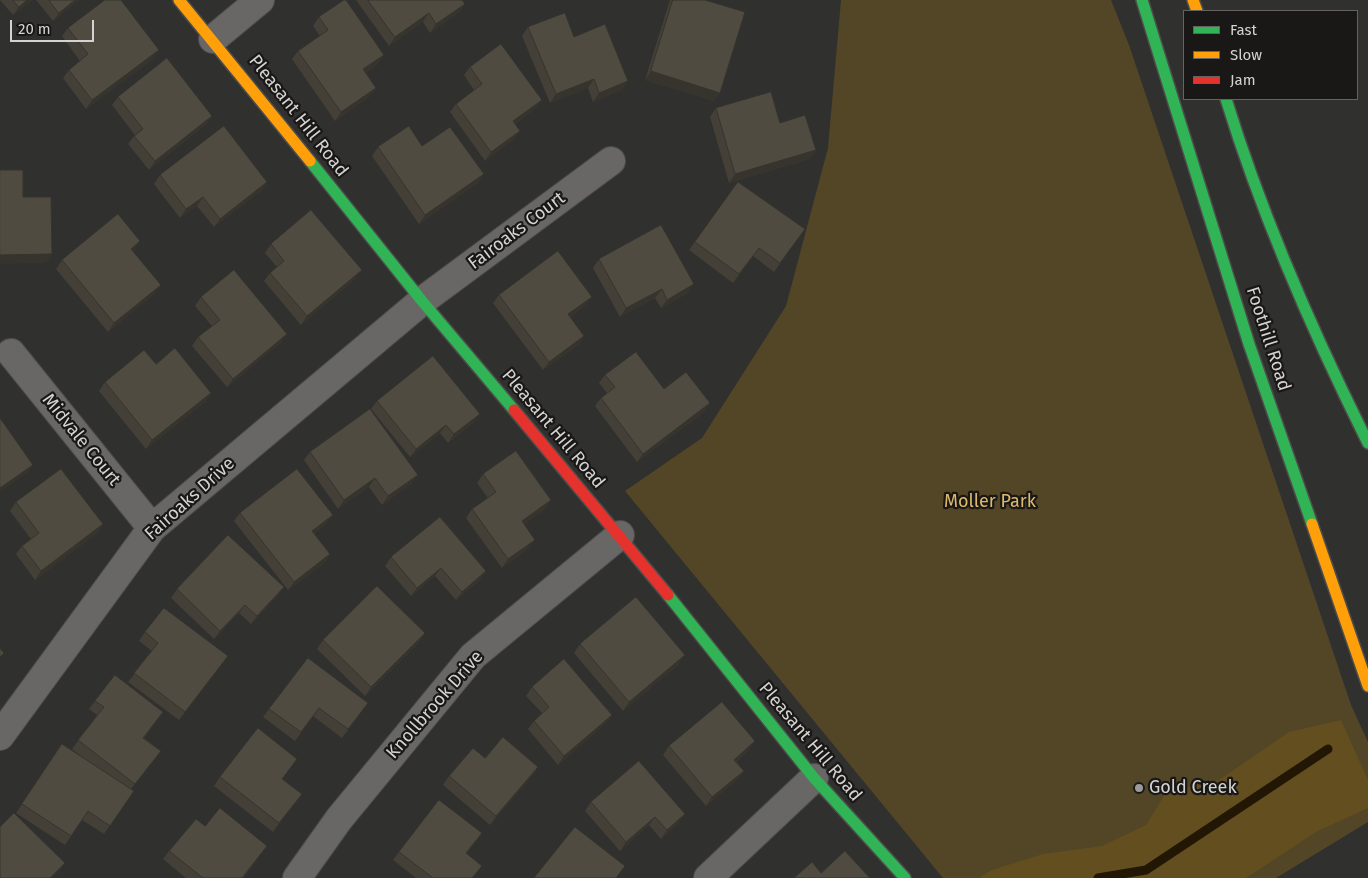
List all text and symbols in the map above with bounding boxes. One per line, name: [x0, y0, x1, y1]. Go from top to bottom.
scale bar: [12, 10, 96, 42]
legend: [1183, 10, 1358, 100]
text: 20 m: [18, 20, 51, 38]
text: Fast: [1230, 21, 1257, 39]
text: Slow: [1230, 46, 1262, 64]
street label: Pleasant Hill Road: [244, 51, 352, 181]
text: Jam: [1230, 71, 1256, 89]
street label: Fairoaks Court: [464, 188, 570, 274]
street label: Foothill Road: [1241, 284, 1295, 394]
street label: Pleasant Hill Road: [497, 365, 609, 493]
street label: Midvale Court: [37, 390, 125, 490]
street label: Fairoaks Drive: [141, 453, 239, 545]
park label: Moller Park: [944, 491, 1036, 513]
street label: Knollbrook Drive: [382, 646, 488, 764]
street label: Pleasant Hill Road: [754, 678, 866, 806]
place label: Gold Creek: [1149, 777, 1237, 799]
marker: Gold Creek: [1133, 782, 1145, 794]

